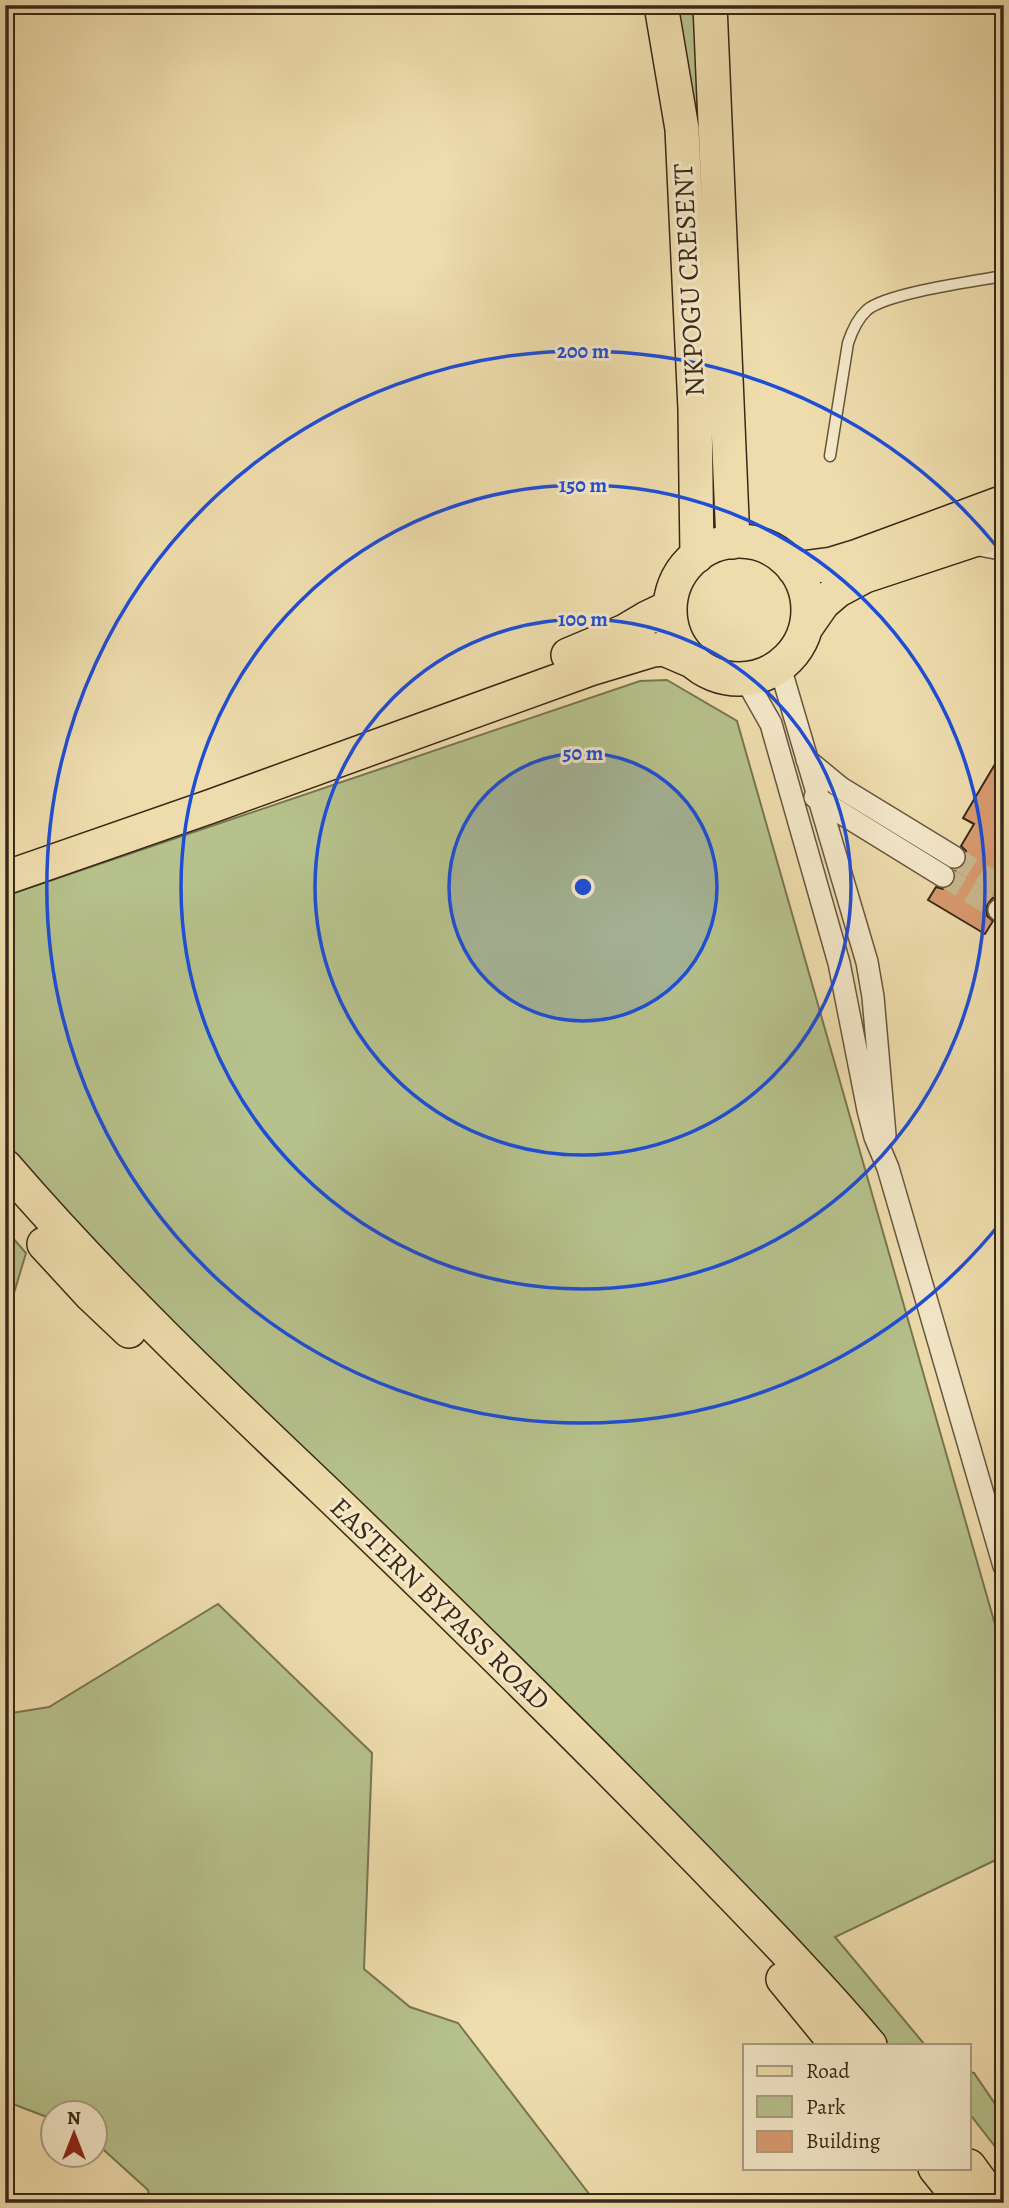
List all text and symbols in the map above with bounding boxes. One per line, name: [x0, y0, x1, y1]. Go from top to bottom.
street label: NKPOGU CRESENT: [664, 163, 714, 397]
text: 200 m: [557, 337, 610, 365]
text: 150 m: [559, 471, 608, 499]
text: 100 m: [558, 605, 608, 633]
text: 50 m: [563, 739, 604, 767]
centre of rings: [571, 875, 595, 899]
street label: EASTERN BYPASS ROAD: [322, 1489, 558, 1719]
legend: [743, 2044, 970, 2170]
text: Road: [806, 2057, 850, 2085]
text: Park: [806, 2093, 846, 2121]
north arrow: [38, 2100, 108, 2170]
text: N: [67, 2105, 81, 2131]
text: Building: [806, 2127, 881, 2155]

